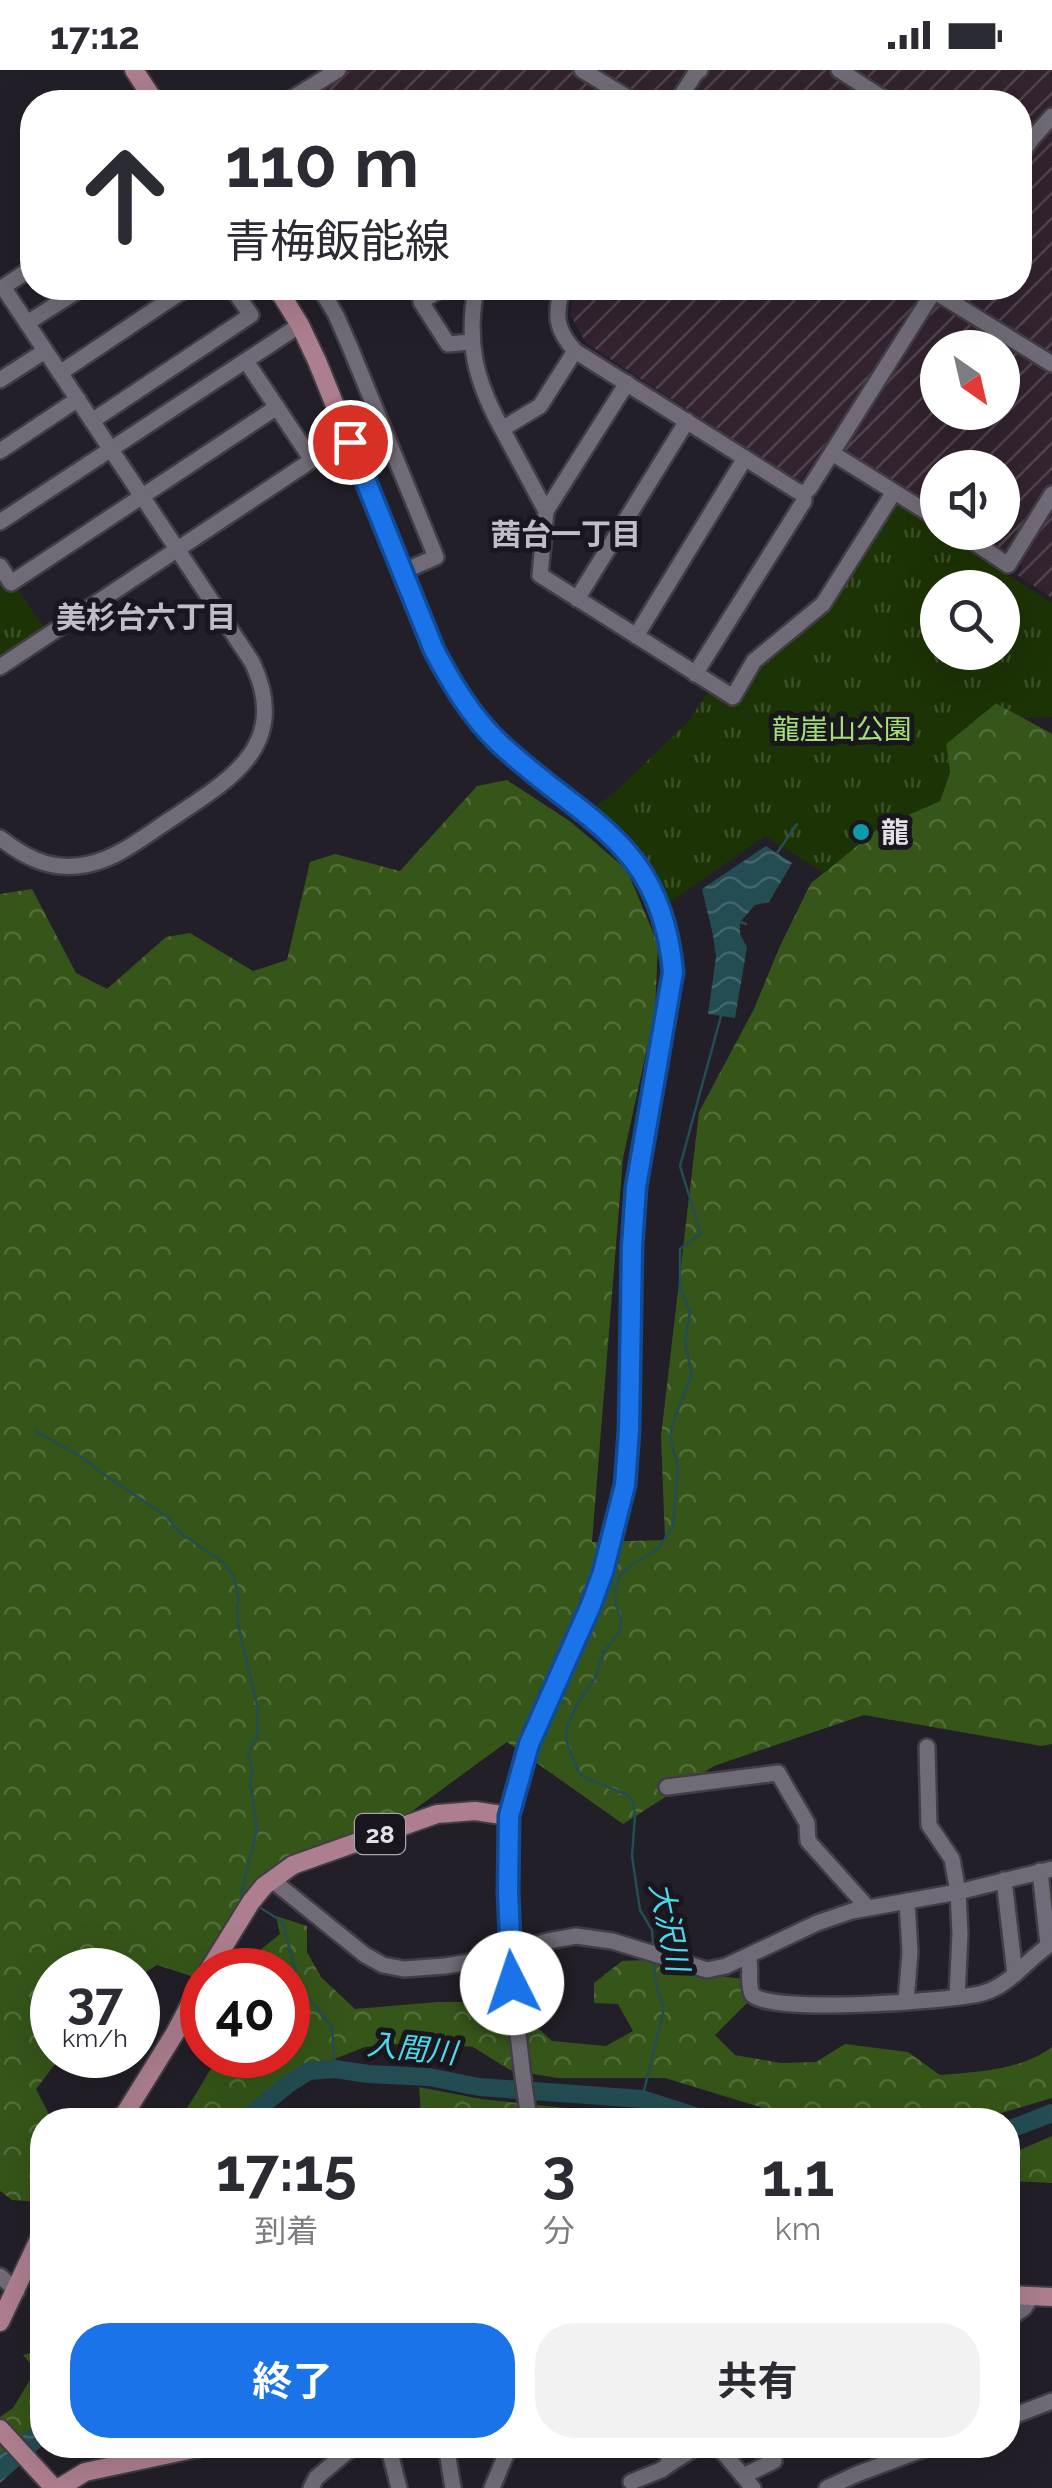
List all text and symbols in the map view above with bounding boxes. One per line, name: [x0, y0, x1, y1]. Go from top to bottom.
text: 17:12: [50, 13, 140, 58]
text: 110 m: [225, 121, 419, 203]
icon: ahead: [60, 130, 190, 260]
text: 青梅飯能線: [225, 215, 450, 268]
north arrow: [920, 330, 1020, 430]
map controls: [920, 330, 1020, 670]
pin: [308, 400, 393, 485]
icon: arrive: [323, 415, 378, 470]
button: sound: [920, 450, 1020, 550]
district label: 茜台一丁目: [491, 517, 641, 552]
button: search: [920, 570, 1020, 670]
district label: 美杉台六丁目: [56, 600, 236, 635]
park label: 龍崖山公園: [772, 713, 912, 746]
place label: 龍: [881, 816, 909, 849]
marker: 龍: [850, 821, 872, 843]
road number: 28: [355, 1814, 405, 1854]
water label: 大沢川: [643, 1879, 697, 1977]
position arrow: [460, 1931, 564, 2035]
speed limit sign: 40: [180, 1948, 310, 2078]
text: 37: [67, 1971, 123, 2030]
text: km/h: [62, 2023, 128, 2053]
water label: 入間川: [365, 2026, 462, 2071]
text: 17:15: [216, 2135, 357, 2205]
text: 3: [542, 2135, 576, 2205]
text: 1.1: [762, 2140, 834, 2210]
text: km: [775, 2210, 821, 2247]
text: 到着: [254, 2212, 318, 2249]
text: 分: [543, 2212, 575, 2249]
button: 終了: [70, 2323, 515, 2438]
button: 共有: [535, 2323, 980, 2438]

